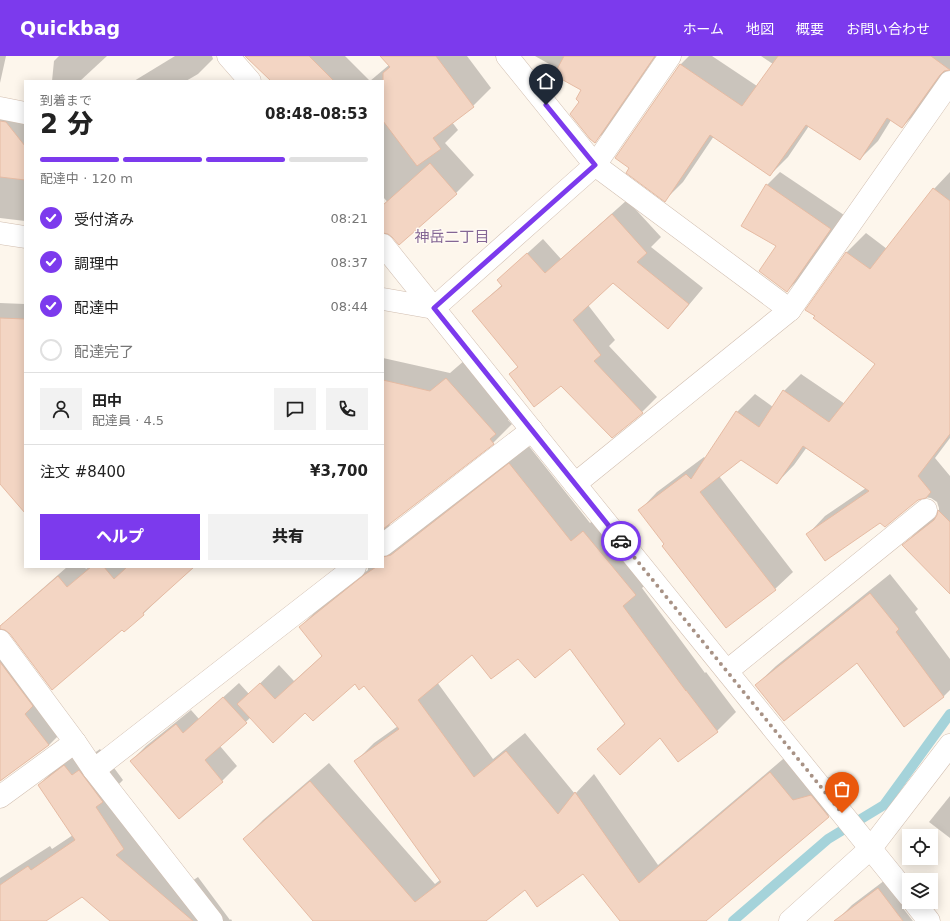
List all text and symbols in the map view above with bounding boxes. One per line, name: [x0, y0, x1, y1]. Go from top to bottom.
text: Quickbag: [20, 17, 120, 39]
text: ホーム: [682, 21, 724, 37]
text: 地図: [746, 21, 774, 37]
text: 概要: [796, 21, 824, 37]
text: お問い合わせ: [846, 21, 930, 37]
pin: [529, 64, 563, 105]
icon: home: [535, 70, 557, 92]
text: 到着まで: [40, 93, 92, 108]
text: 08:48–08:53: [265, 105, 368, 123]
text: 2 分: [40, 109, 93, 139]
text: 配達中 · 120 m: [40, 171, 133, 186]
icon: check: [40, 207, 62, 229]
text: 受付済み: [74, 211, 134, 229]
text: 08:21: [331, 211, 368, 226]
district label: 神岳二丁目: [414, 228, 490, 246]
icon: check: [40, 251, 62, 273]
text: 調理中: [74, 255, 119, 273]
text: 08:37: [331, 255, 368, 270]
icon: check: [40, 295, 62, 317]
text: 配達中: [74, 299, 119, 317]
text: 08:44: [331, 299, 368, 314]
text: 配達完了: [74, 343, 134, 361]
button: person: [40, 388, 82, 430]
button: chat: [274, 388, 316, 430]
button: phone: [326, 388, 368, 430]
text: 田中: [92, 392, 122, 410]
text: 配達員 · 4.5: [92, 413, 164, 428]
text: ¥3,700: [310, 462, 368, 480]
text: 注文 #8400: [40, 463, 126, 481]
button: ヘルプ: [40, 514, 200, 560]
button: 共有: [208, 514, 368, 560]
courier: [601, 521, 641, 561]
icon: car: [610, 530, 632, 552]
pin: [825, 772, 859, 813]
icon: bag: [831, 778, 853, 800]
map controls: [902, 829, 938, 909]
button: locate: [902, 829, 938, 865]
button: layers: [902, 873, 938, 909]

